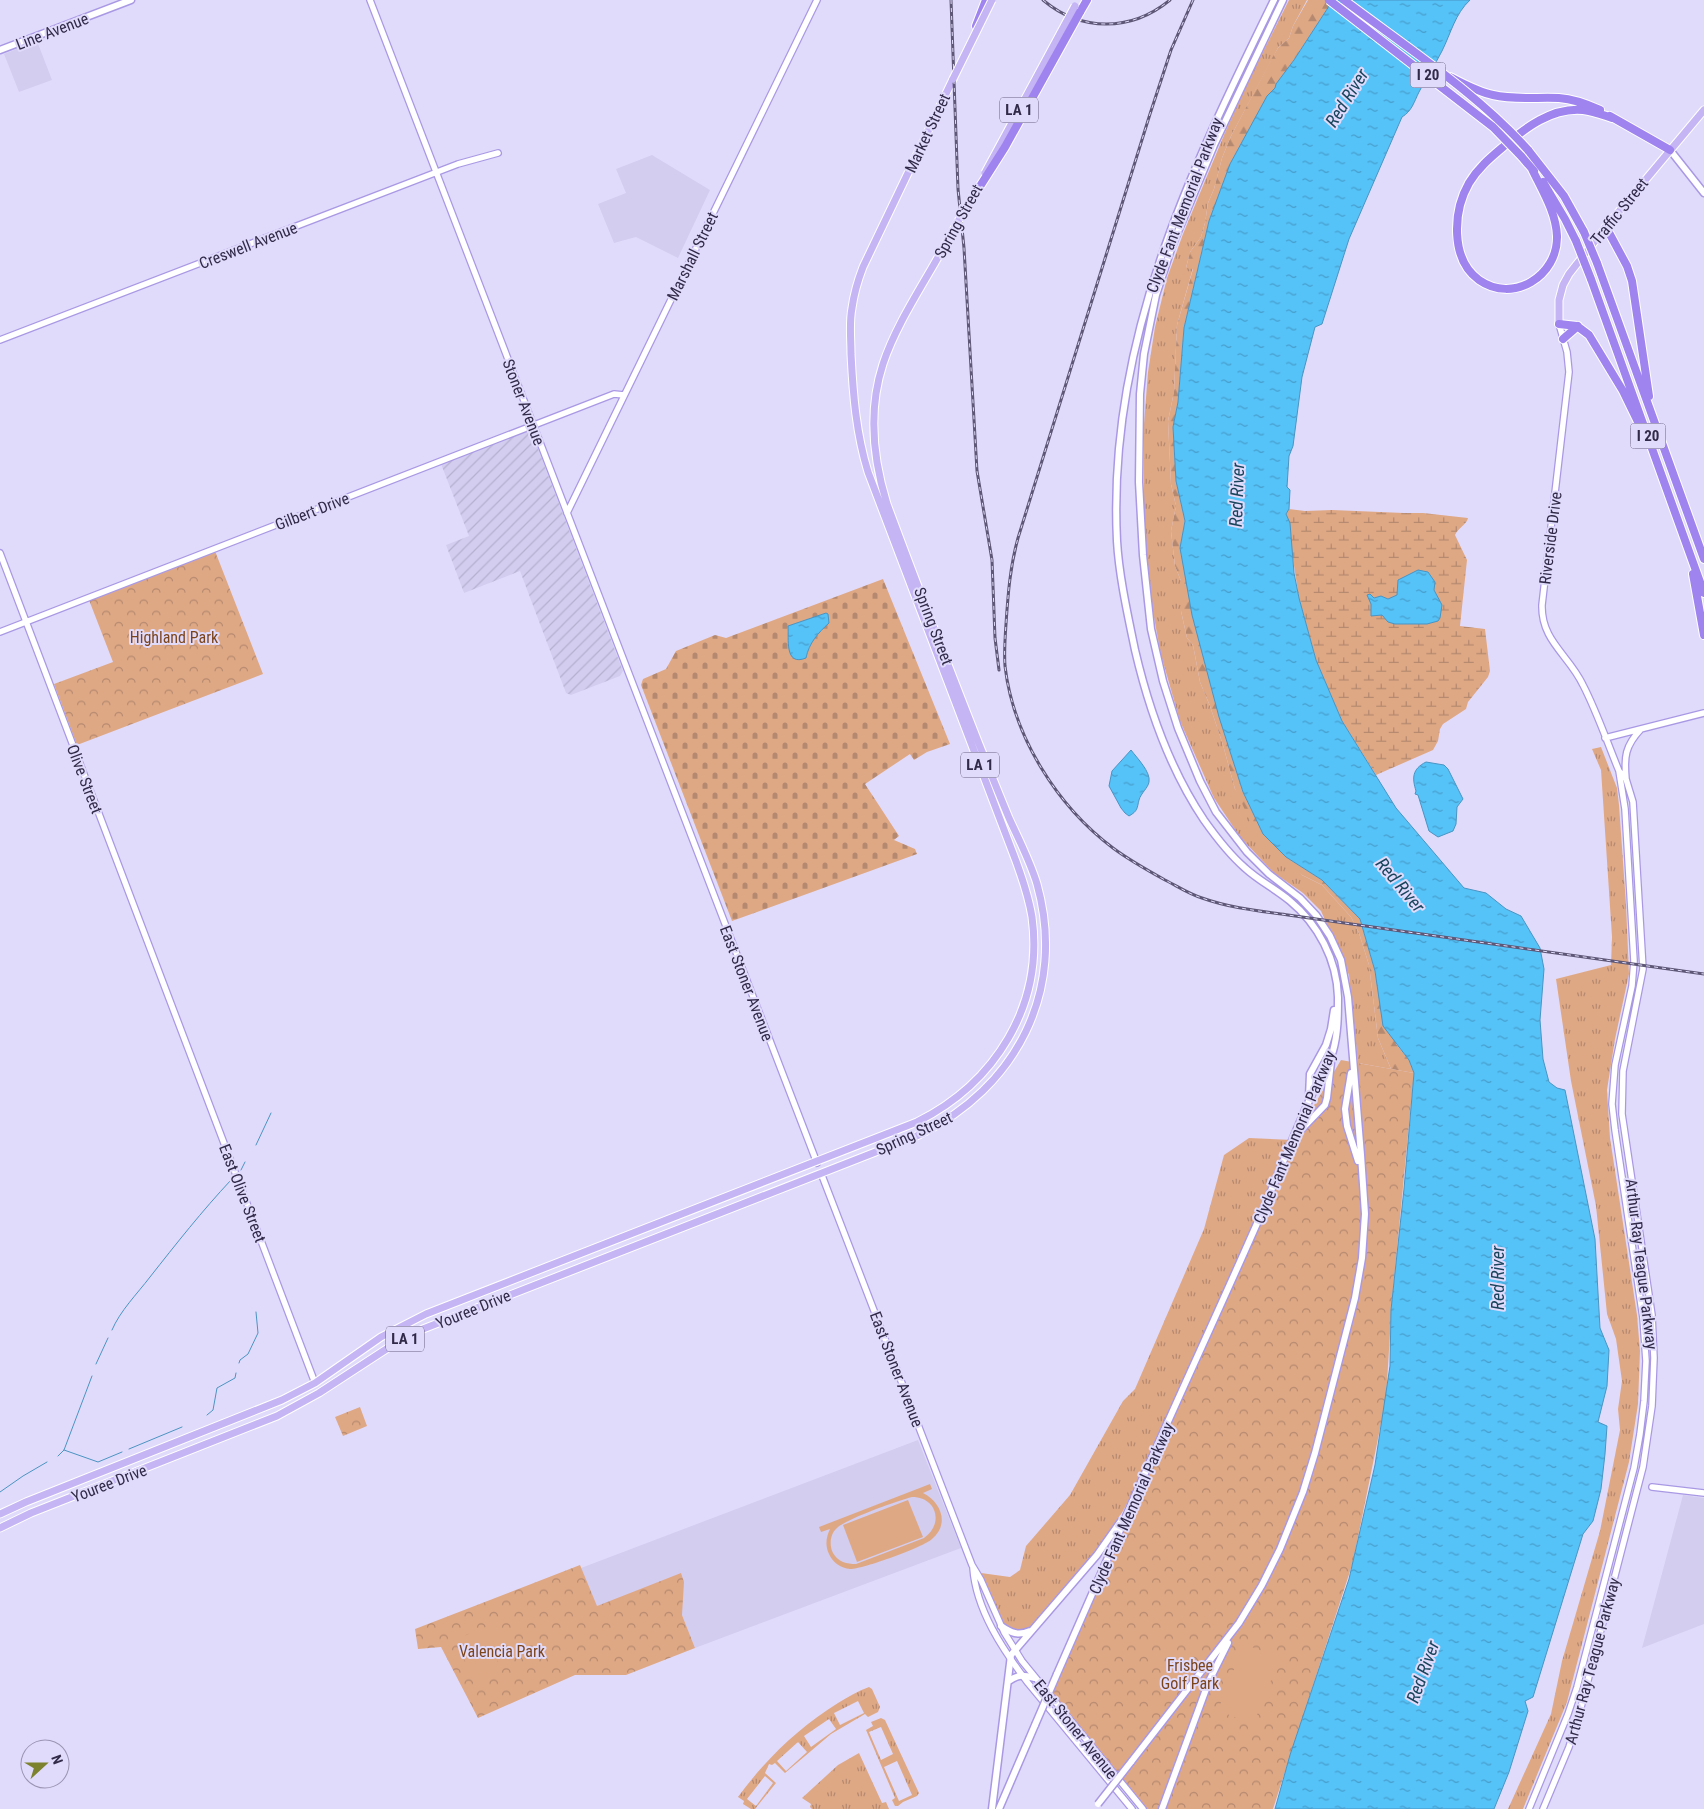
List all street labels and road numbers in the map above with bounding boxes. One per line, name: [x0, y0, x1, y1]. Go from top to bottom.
street label: Line Avenue: [13, 9, 91, 54]
road number: I 20: [1410, 62, 1446, 88]
street label: Market Street: [901, 90, 954, 176]
road number: LA 1: [1000, 98, 1038, 122]
street label: Clyde Fant Memorial Parkway: [1142, 115, 1227, 295]
street label: Traffic Street: [1587, 174, 1652, 249]
street label: Spring Street: [930, 181, 987, 262]
street label: Marshall Street: [663, 209, 722, 303]
street label: Creswell Avenue: [196, 218, 300, 273]
street label: Stoner Avenue: [498, 356, 549, 448]
road number: I 20: [1630, 424, 1666, 448]
street label: Gilbert Drive: [272, 489, 352, 534]
street label: Riverside Drive: [1535, 491, 1566, 586]
street label: Spring Street: [910, 585, 957, 668]
street label: Olive Street: [63, 742, 106, 817]
road number: LA 1: [961, 752, 999, 778]
street label: East Stoner Avenue: [716, 923, 777, 1044]
street label: Clyde Fant Memorial Parkway: [1249, 1048, 1340, 1227]
street label: Spring Street: [873, 1108, 955, 1159]
street label: East Olive Street: [215, 1141, 270, 1245]
street label: Arthur Ray Teague Parkway: [1622, 1178, 1661, 1351]
street label: Youree Drive: [433, 1286, 513, 1333]
street label: East Stoner Avenue: [866, 1309, 927, 1430]
road number: LA 1: [386, 1326, 424, 1352]
street label: Clyde Fant Memorial Parkway: [1085, 1419, 1178, 1597]
street label: Youree Drive: [69, 1460, 149, 1506]
street label: Arthur Ray Teague Parkway: [1561, 1575, 1624, 1747]
street label: East Stoner Avenue: [1030, 1676, 1121, 1783]

